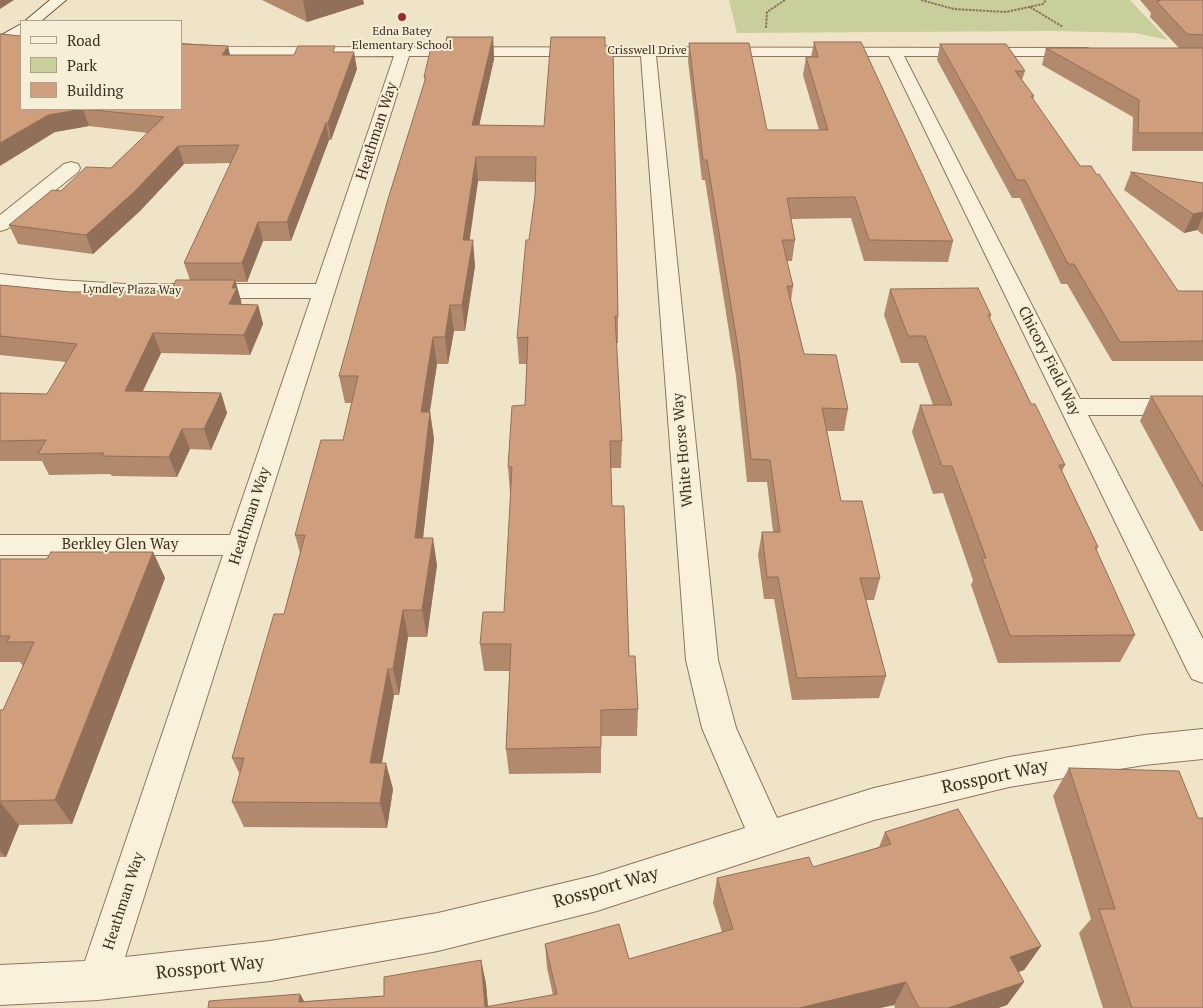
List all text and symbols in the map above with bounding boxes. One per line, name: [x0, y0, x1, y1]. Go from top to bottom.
marker: Edna Batey Elementary School: [396, 11, 408, 23]
legend: [20, 20, 182, 110]
place label: Edna Batey Elementary School: [352, 25, 452, 53]
text: Road: [67, 30, 100, 50]
street label: Crisswell Drive: [607, 44, 687, 58]
text: Park: [67, 55, 97, 75]
text: Building: [67, 80, 124, 100]
street label: Heathman Way: [353, 80, 401, 182]
street label: Lyndley Plaza Way: [83, 282, 181, 298]
street label: Chicory Field Way: [1014, 303, 1084, 419]
street label: White Horse Way: [669, 392, 697, 508]
street label: Heathman Way: [226, 465, 274, 567]
street label: Berkley Glen Way: [62, 536, 178, 554]
street label: Rossport Way: [940, 755, 1050, 799]
street label: Heathman Way: [100, 850, 148, 952]
street label: Rossport Way: [551, 863, 661, 913]
street label: Rossport Way: [155, 952, 265, 984]

